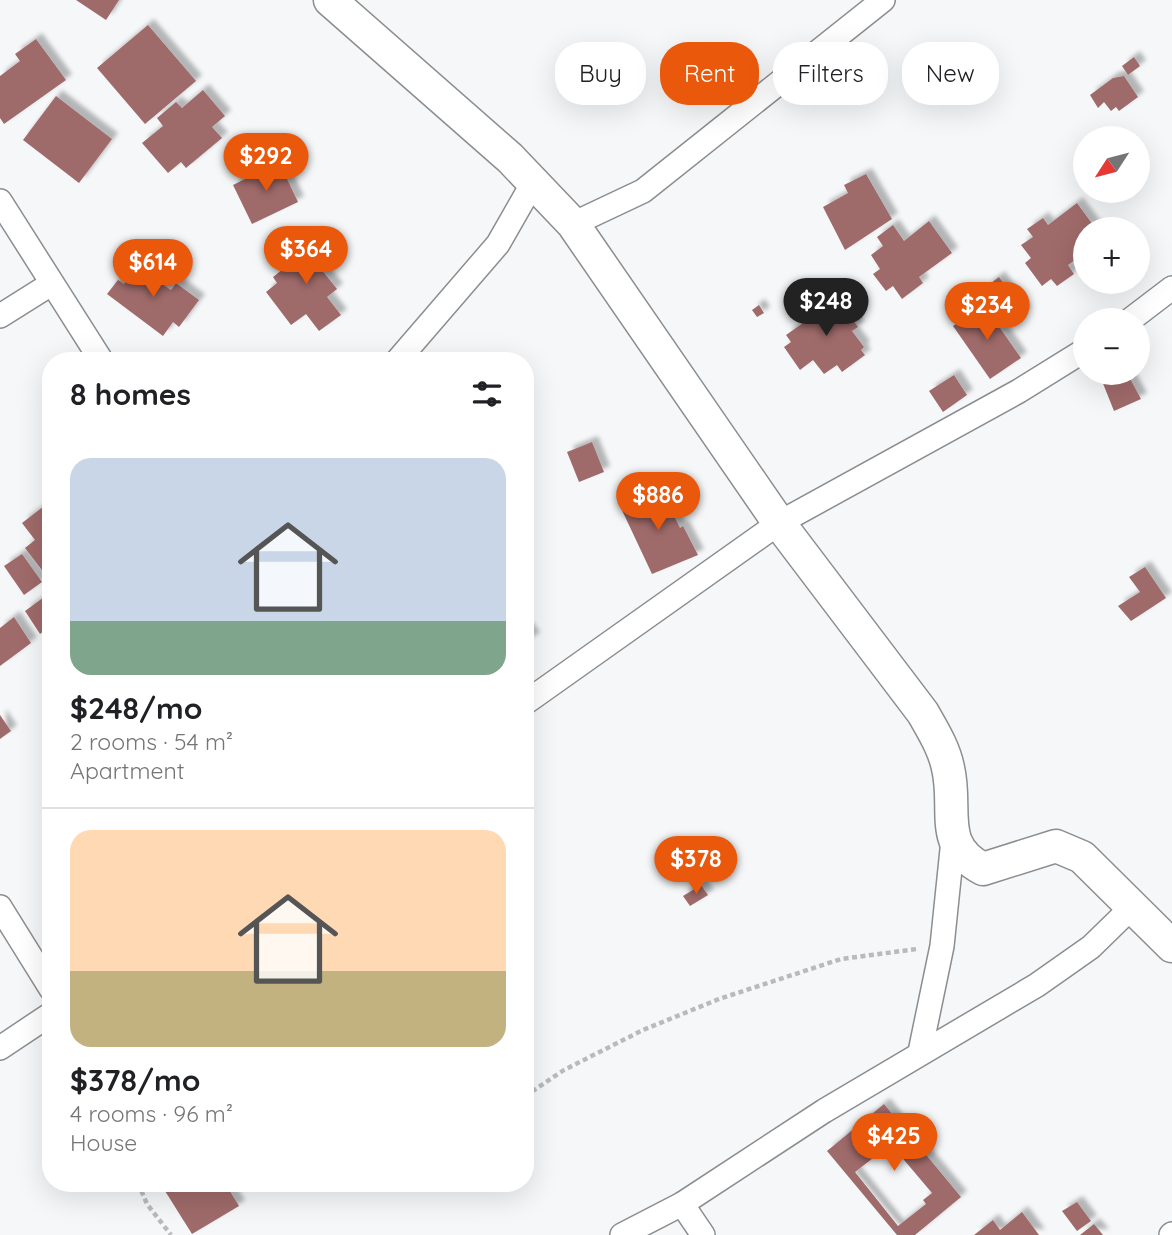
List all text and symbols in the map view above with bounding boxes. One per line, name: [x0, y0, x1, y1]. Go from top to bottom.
chip: Buy: [555, 42, 646, 105]
chip: Rent: [660, 42, 759, 105]
chip: Filters: [773, 42, 888, 105]
chip: New: [902, 42, 999, 105]
north arrow: [1073, 126, 1150, 203]
map controls: [1073, 126, 1150, 385]
pin: $292: [225, 134, 307, 193]
text: $292: [240, 141, 292, 170]
button: +: [1073, 217, 1150, 294]
pin: $364: [265, 226, 347, 286]
text: $364: [280, 234, 332, 263]
pin: $614: [112, 240, 194, 299]
text: $614: [129, 247, 177, 276]
pin: $248: [785, 278, 867, 338]
pin: $234: [946, 282, 1028, 342]
text: $248: [800, 286, 852, 315]
text: $234: [961, 290, 1013, 319]
button: −: [1073, 308, 1150, 385]
text: 8 homes: [70, 375, 191, 413]
icon: filters: [468, 375, 506, 413]
pin: $886: [617, 472, 699, 532]
text: $886: [632, 480, 684, 509]
icon: home: [225, 504, 351, 630]
text: $248/mo: [70, 689, 202, 727]
text: 2 rooms · 54 m²: [70, 727, 233, 756]
text: Apartment: [70, 756, 184, 785]
pin: $378: [655, 836, 737, 896]
text: $378: [670, 844, 722, 873]
icon: home: [225, 876, 351, 1002]
text: $378/mo: [70, 1061, 200, 1099]
text: 4 rooms · 96 m²: [70, 1099, 233, 1128]
pin: $425: [853, 1114, 935, 1173]
text: $425: [867, 1121, 921, 1150]
text: House: [70, 1128, 137, 1157]

